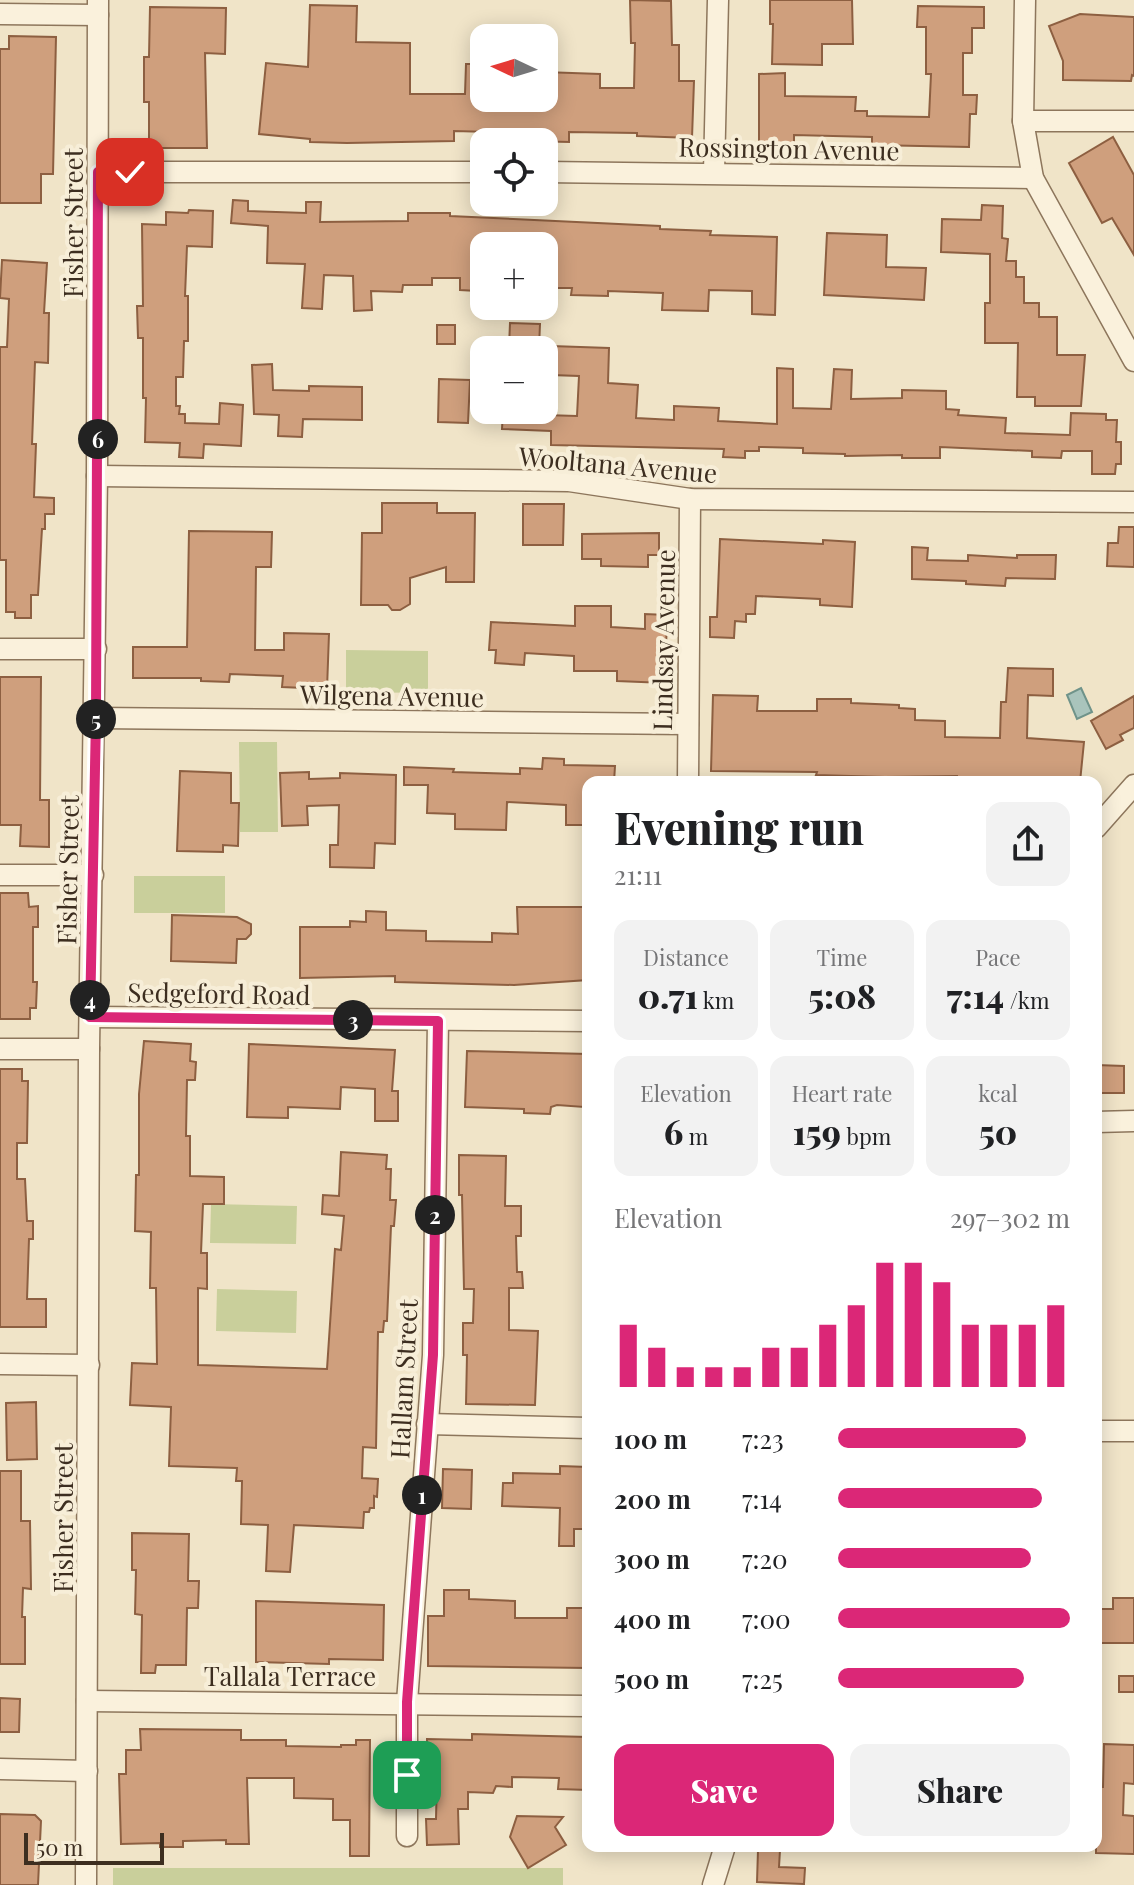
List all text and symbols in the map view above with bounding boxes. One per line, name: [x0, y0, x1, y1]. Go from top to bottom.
north arrow: [470, 24, 558, 112]
map controls: [470, 24, 558, 424]
button: locate: [470, 128, 558, 216]
street label: Rossington Avenue: [678, 129, 900, 167]
pin: [96, 138, 164, 206]
street label: Fisher Street: [55, 147, 90, 298]
icon: check: [108, 150, 152, 194]
button: +: [470, 232, 558, 320]
button: −: [470, 336, 558, 424]
pin: 6: [78, 419, 118, 459]
text: 6: [92, 424, 104, 454]
street label: Wooltana Avenue: [516, 438, 719, 490]
street label: Lindsay Avenue: [644, 549, 682, 731]
street label: Wilgena Avenue: [299, 676, 484, 714]
pin: 5: [76, 699, 116, 739]
text: 5: [91, 704, 101, 734]
street label: Fisher Street: [48, 794, 86, 945]
text: Evening run: [614, 797, 864, 856]
button: share: [986, 802, 1070, 886]
text: 21:11: [614, 857, 662, 892]
text: Distance: [643, 942, 729, 972]
text: Time: [817, 942, 867, 972]
text: Pace: [975, 942, 1021, 972]
text: 0.71: [638, 972, 698, 1018]
text: 5:08: [808, 972, 876, 1018]
text: 7:14: [946, 972, 1004, 1018]
street label: Sedgeford Road: [127, 974, 311, 1012]
pin: 4: [70, 980, 110, 1020]
text: 4: [84, 985, 96, 1015]
text: km: [698, 985, 734, 1015]
text: /km: [1004, 985, 1050, 1015]
pin: 3: [333, 1000, 373, 1040]
text: 3: [348, 1005, 358, 1035]
text: Elevation: [640, 1078, 732, 1108]
text: Heart rate: [792, 1078, 892, 1108]
text: kcal: [978, 1078, 1018, 1108]
text: 6: [664, 1108, 683, 1154]
text: 159: [793, 1108, 841, 1154]
text: 50: [979, 1108, 1017, 1154]
text: m: [683, 1121, 708, 1151]
text: bpm: [841, 1121, 891, 1151]
pin: 2: [415, 1195, 455, 1235]
text: 2: [429, 1200, 441, 1230]
text: Elevation: [614, 1200, 722, 1235]
text: 297–302 m: [950, 1200, 1070, 1235]
street label: Hallam Street: [381, 1298, 425, 1460]
text: 100 m: [614, 1421, 687, 1456]
text: 7:23: [742, 1421, 784, 1456]
street label: Fisher Street: [45, 1442, 80, 1593]
pin: 1: [402, 1475, 442, 1515]
text: 1: [418, 1480, 426, 1510]
text: 200 m: [614, 1481, 691, 1516]
text: 7:14: [742, 1481, 782, 1516]
text: 300 m: [614, 1541, 690, 1576]
text: 7:20: [742, 1541, 788, 1576]
text: 400 m: [614, 1601, 691, 1636]
text: 7:00: [742, 1601, 791, 1636]
street label: Tallala Terrace: [204, 1658, 376, 1693]
text: 500 m: [614, 1661, 689, 1696]
text: 7:25: [742, 1661, 783, 1696]
pin: [373, 1741, 441, 1809]
button: Save: [614, 1744, 834, 1836]
button: Share: [850, 1744, 1070, 1836]
icon: arrive: [385, 1753, 429, 1797]
scale bar: [24, 1829, 164, 1865]
text: 50 m: [36, 1832, 83, 1862]

